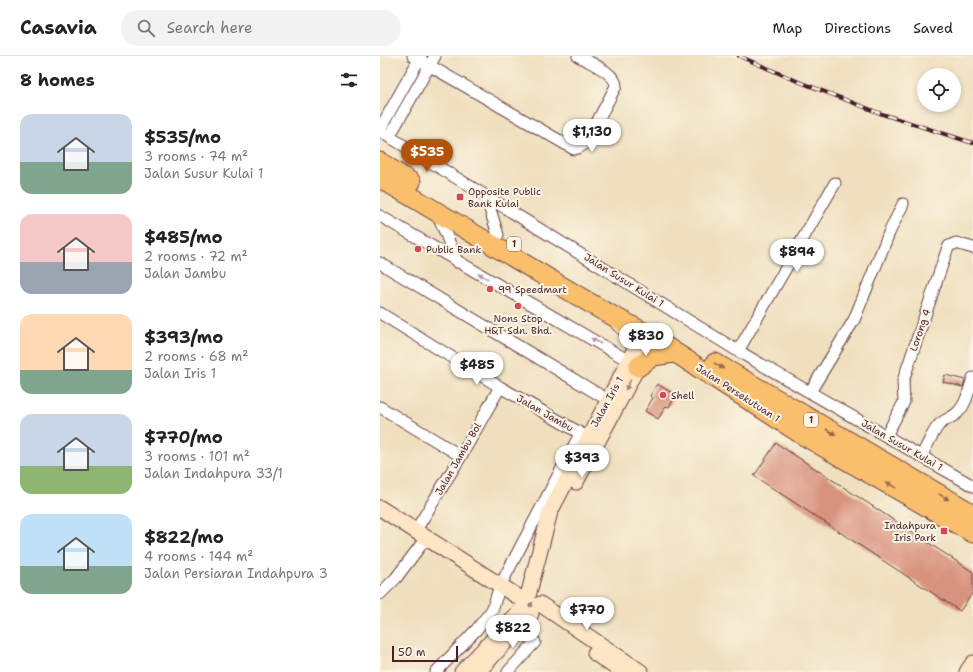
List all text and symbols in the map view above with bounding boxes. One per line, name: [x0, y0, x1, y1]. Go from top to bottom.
search box: [121, 10, 401, 46]
text: Casavia: [20, 15, 97, 40]
icon: search: [135, 17, 157, 39]
text: Search here: [167, 18, 252, 38]
text: Map: [773, 19, 803, 37]
text: Directions: [825, 19, 891, 37]
text: Saved: [913, 19, 953, 37]
map controls: [917, 68, 961, 112]
button: locate: [917, 68, 961, 112]
text: 8 homes: [20, 69, 95, 91]
icon: filters: [338, 69, 360, 91]
pin: $1,130: [559, 119, 625, 153]
text: $1,130: [572, 123, 612, 140]
text: $535/mo: [144, 126, 221, 148]
icon: home: [52, 130, 100, 178]
pin: $535: [403, 139, 451, 173]
text: $535: [410, 143, 444, 160]
text: 3 rooms · 74 m²: [144, 148, 248, 165]
text: Jalan Susur Kulai 1: [144, 165, 263, 182]
place label: Opposite Public Bank Kulai: [468, 185, 541, 210]
marker: Opposite Public Bank Kulai: [455, 192, 465, 202]
text: $485/mo: [144, 226, 222, 248]
icon: home: [52, 230, 100, 278]
road number: 1: [507, 237, 521, 251]
pin: $894: [773, 239, 821, 273]
place label: Public Bank: [426, 243, 481, 256]
text: $894: [779, 243, 815, 260]
marker: Public Bank: [413, 244, 423, 254]
text: 2 rooms · 72 m²: [144, 248, 248, 265]
street label: Jalan Susur Kulai 1: [582, 250, 666, 310]
text: Jalan Jambu: [144, 265, 226, 282]
one-way arrow: [477, 273, 489, 280]
place label: 99 Speedmart: [498, 283, 567, 296]
marker: 99 Speedmart: [485, 284, 495, 294]
marker: Nons Stop H&T Sdn. Bhd.: [513, 301, 523, 311]
street label: Lorong 4: [907, 307, 933, 353]
place label: Nons Stop H&T Sdn. Bhd.: [484, 312, 552, 337]
pin: $830: [622, 323, 670, 357]
text: $393/mo: [144, 326, 223, 348]
text: $830: [628, 327, 664, 344]
icon: home: [52, 330, 100, 378]
one-way arrow: [590, 338, 601, 345]
text: 2 rooms · 68 m²: [144, 348, 248, 365]
pin: $485: [453, 352, 501, 386]
text: $485: [459, 356, 495, 373]
street label: Jalan Persekutuan 1: [694, 361, 782, 425]
one-way arrow: [713, 362, 725, 369]
text: Jalan Iris 1: [144, 365, 216, 382]
street label: Jalan Iris 1: [588, 375, 626, 429]
one-way arrow: [625, 380, 632, 391]
place label: Shell: [671, 389, 694, 402]
marker: Shell: [658, 390, 668, 400]
street label: Jalan Jambu: [514, 392, 576, 435]
road number: 1: [804, 413, 818, 427]
street label: Jalan Susur Kulai 1: [859, 416, 945, 474]
street label: Jalan Jambu Bol: [432, 420, 484, 498]
text: $770/mo: [144, 426, 223, 448]
one-way arrow: [825, 429, 837, 436]
icon: home: [52, 430, 100, 478]
pin: $393: [558, 445, 606, 479]
text: 3 rooms · 101 m²: [144, 448, 250, 465]
text: $393: [564, 449, 600, 466]
text: Jalan Indahpura 33/1: [144, 465, 283, 482]
one-way arrow: [885, 482, 897, 489]
one-way arrow: [938, 494, 950, 501]
place label: Indahpura Iris Park: [884, 519, 937, 544]
text: $822/mo: [144, 526, 224, 548]
marker: Indahpura Iris Park: [939, 526, 949, 536]
icon: home: [52, 530, 100, 578]
text: 4 rooms · 144 m²: [144, 548, 253, 565]
text: Jalan Persiaran Indahpura 3: [144, 565, 328, 582]
pin: $770: [563, 597, 611, 631]
text: $770: [569, 601, 605, 618]
pin: $822: [489, 615, 537, 649]
text: $822: [495, 619, 531, 636]
scale bar: [392, 644, 458, 663]
text: 50 m: [398, 645, 426, 660]

